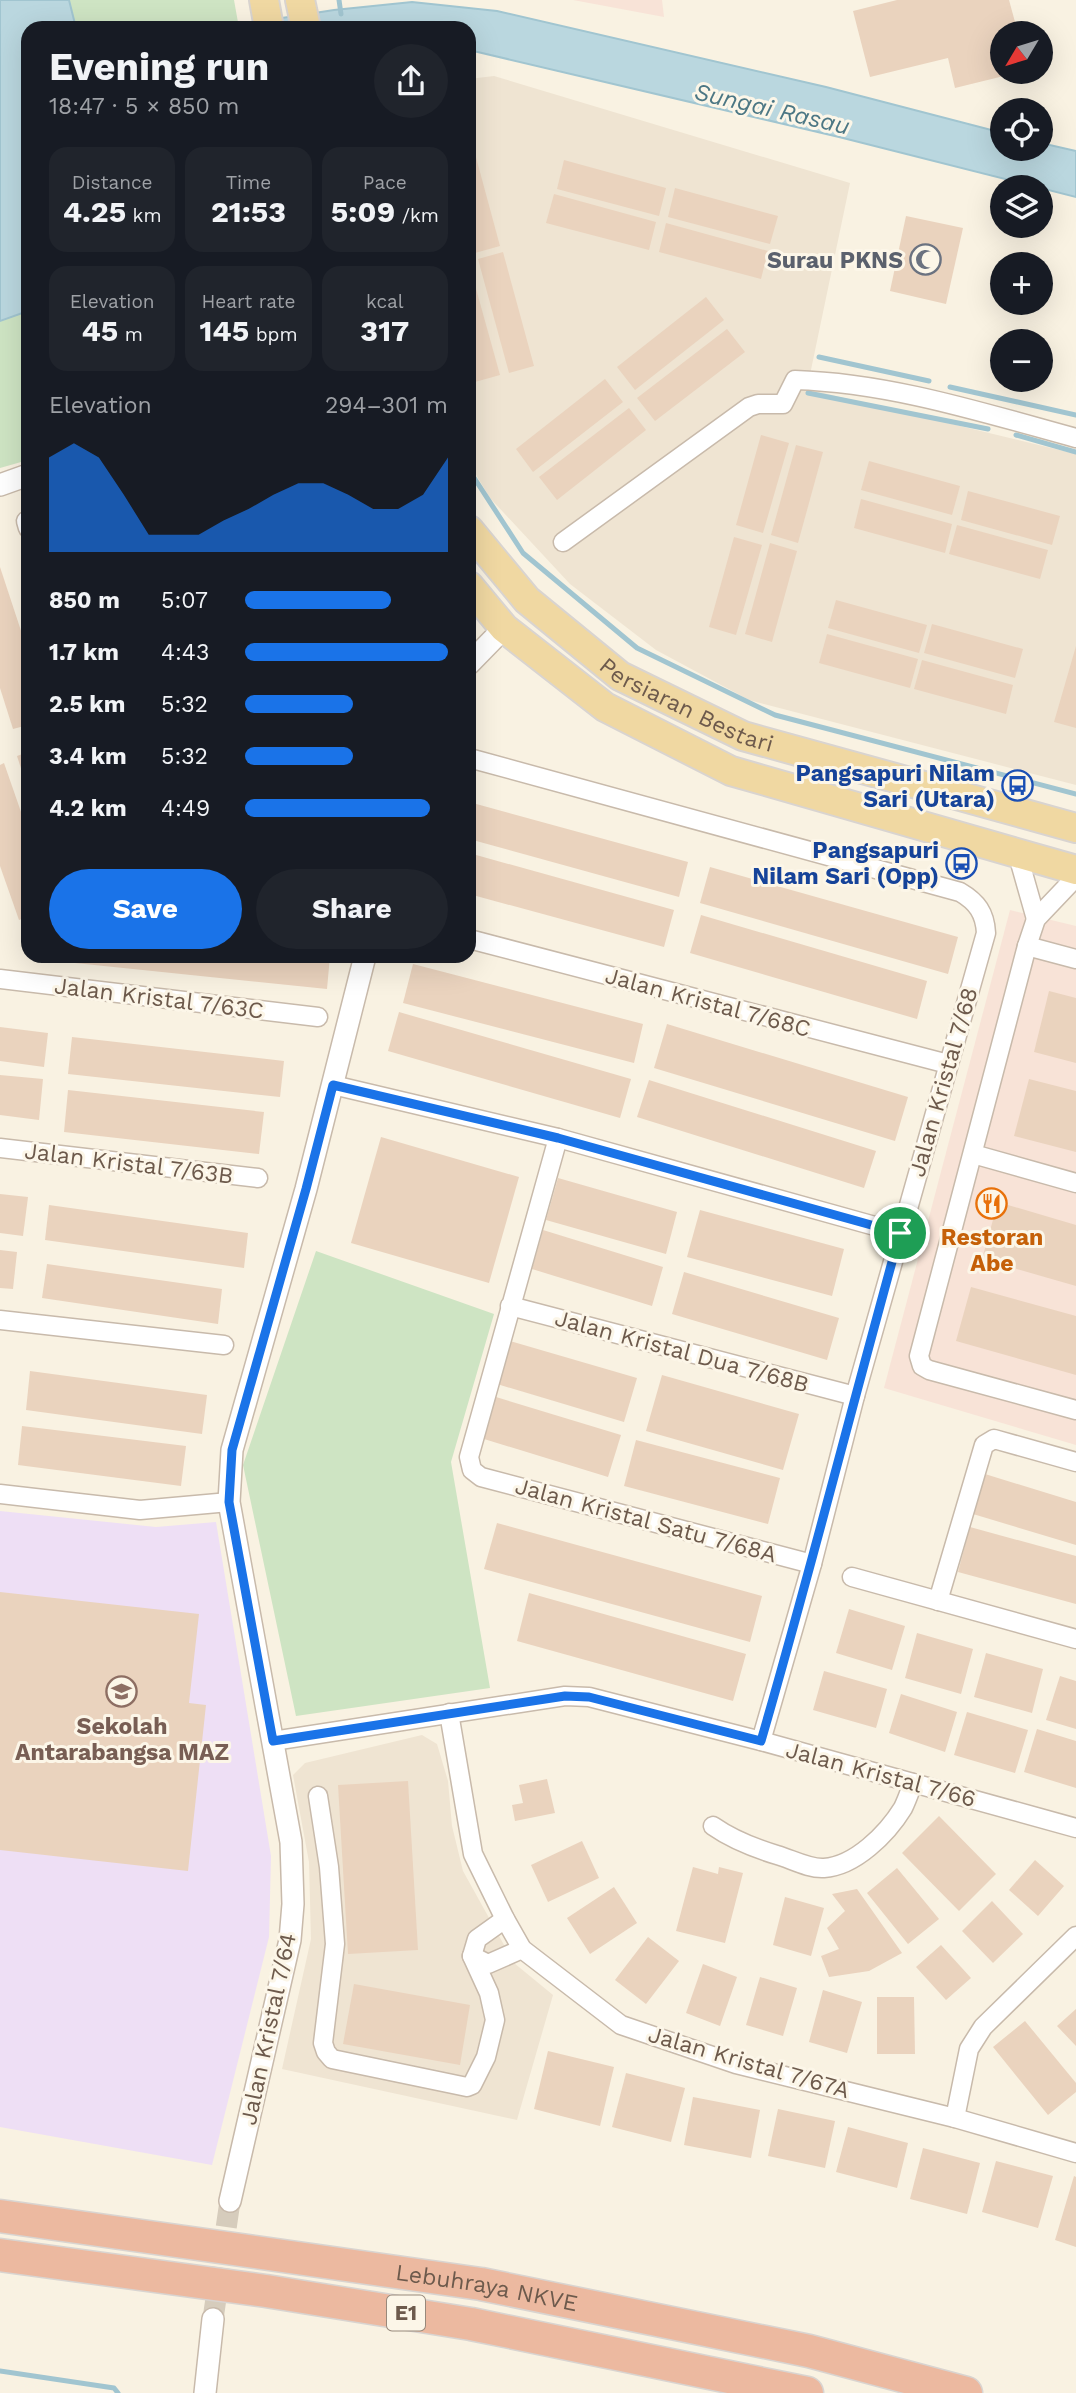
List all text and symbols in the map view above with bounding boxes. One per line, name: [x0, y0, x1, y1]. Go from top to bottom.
north arrow: [990, 21, 1054, 84]
map controls: [990, 21, 1053, 392]
button: share: [374, 44, 448, 118]
text: Evening run: [49, 45, 269, 89]
water label: Sungai Rasau: [692, 78, 852, 140]
text: 18:47 · 5 × 850 m: [49, 93, 240, 120]
button: locate: [990, 98, 1053, 161]
text: Distance: [72, 171, 153, 194]
text: Time: [226, 171, 271, 194]
text: Pace: [363, 171, 407, 194]
button: layers: [990, 175, 1053, 238]
text: 4.25: [63, 194, 126, 229]
text: 21:53: [211, 194, 286, 229]
text: 5:09: [331, 194, 395, 229]
text: km: [126, 204, 162, 227]
text: /km: [395, 204, 439, 227]
mosque icon: Surau PKNS: [909, 243, 943, 277]
place label: Surau PKNS: [767, 247, 903, 274]
button: +: [990, 252, 1053, 315]
text: Elevation: [70, 290, 155, 313]
text: Heart rate: [202, 290, 295, 313]
text: kcal: [366, 290, 404, 313]
text: 45: [81, 313, 118, 348]
text: 145: [199, 313, 249, 348]
text: 317: [360, 313, 409, 348]
text: m: [118, 323, 143, 346]
text: bpm: [249, 323, 298, 346]
button: −: [990, 329, 1053, 392]
text: Elevation: [49, 392, 152, 419]
text: 294–301 m: [325, 392, 448, 419]
text: 850 m: [49, 587, 120, 614]
text: 5:07: [161, 587, 208, 614]
text: 1.7 km: [49, 639, 119, 666]
text: 4:43: [161, 639, 209, 666]
street label: Persiaran Bestari: [594, 652, 777, 758]
text: 2.5 km: [49, 691, 125, 718]
text: 5:32: [161, 691, 208, 718]
text: 3.4 km: [49, 743, 127, 770]
text: 5:32: [161, 743, 208, 770]
place label: Pangsapuri Nilam Sari (Utara): [795, 760, 995, 813]
bus stop icon: Pangsapuri Nilam Sari (Utara): [1001, 769, 1035, 803]
text: 4.2 km: [49, 795, 127, 822]
text: 4:49: [161, 795, 210, 822]
place label: Pangsapuri Nilam Sari (Opp): [752, 837, 939, 890]
bus stop icon: Pangsapuri Nilam Sari (Opp): [945, 846, 979, 880]
button: Save: [49, 869, 242, 949]
button: Share: [256, 869, 448, 949]
street label: Jalan Kristal 7/68C: [602, 962, 813, 1043]
street label: Jalan Kristal 7/63C: [53, 972, 265, 1025]
street label: Jalan Kristal 7/68: [904, 984, 983, 1180]
street label: Jalan Kristal 7/63B: [23, 1137, 235, 1190]
restaurant icon: Restoran Abe: [975, 1186, 1009, 1220]
pin: [870, 1203, 930, 1263]
icon: arrive: [881, 1214, 919, 1252]
place label: Restoran Abe: [941, 1224, 1043, 1277]
street label: Jalan Kristal Dua 7/68B: [552, 1305, 812, 1398]
street label: Jalan Kristal Satu 7/68A: [512, 1473, 780, 1568]
school or university icon: Sekolah Antarabangsa MAZ: [105, 1675, 139, 1709]
place label: Sekolah Antarabangsa MAZ: [15, 1713, 229, 1766]
street label: Jalan Kristal 7/66: [783, 1736, 979, 1813]
street label: Jalan Kristal 7/64: [235, 1931, 302, 2128]
street label: Jalan Kristal 7/67A: [645, 2021, 853, 2104]
street label: Lebuhraya NKVE: [394, 2259, 580, 2317]
road number: E1: [387, 2296, 425, 2330]

